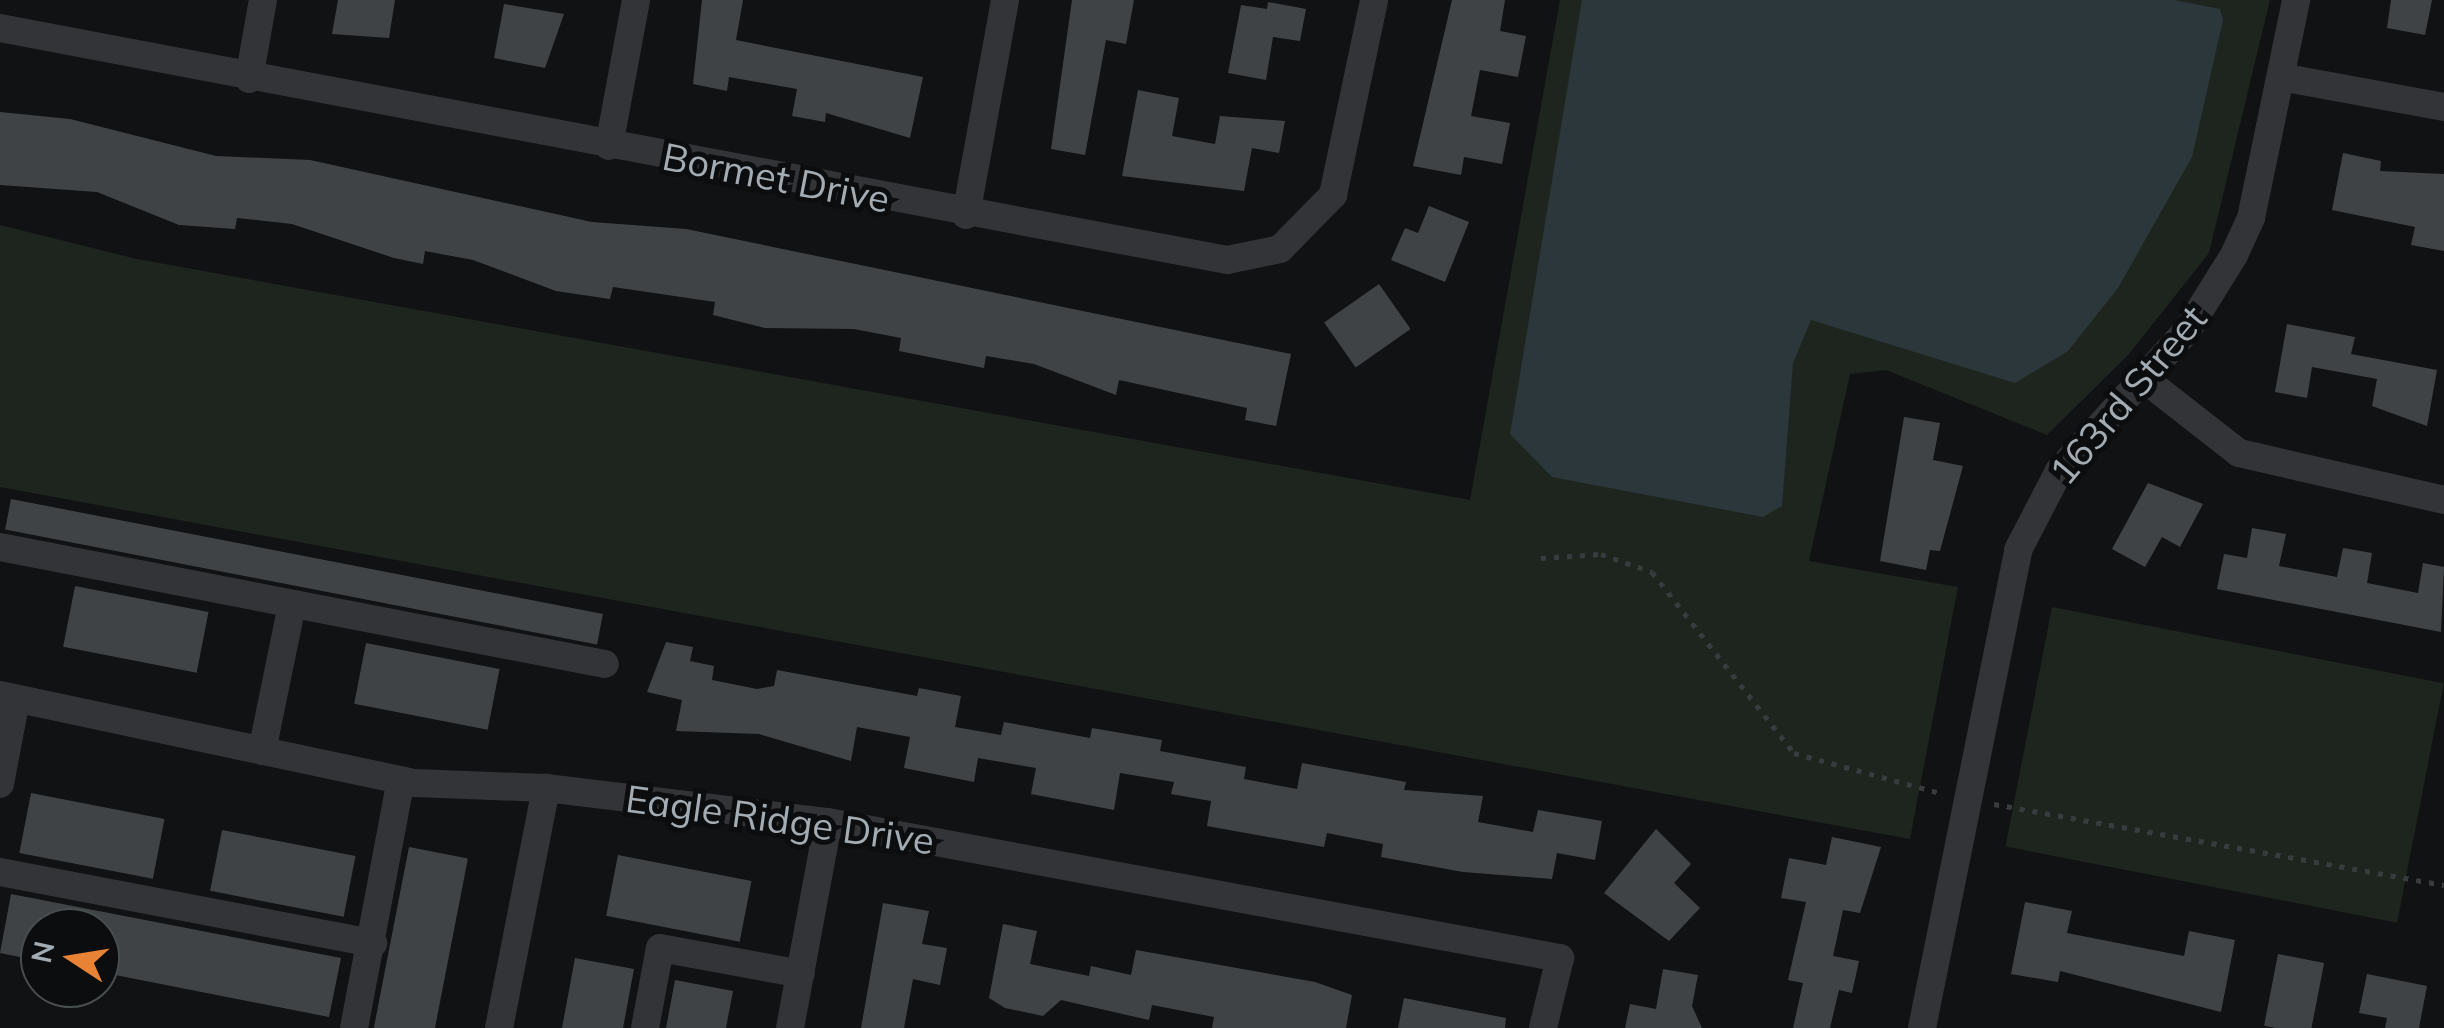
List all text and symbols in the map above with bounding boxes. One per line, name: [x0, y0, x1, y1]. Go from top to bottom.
street label: Bormet Drive: [659, 134, 893, 222]
street label: 163rd Street: [2040, 296, 2216, 494]
street label: Eagle Ridge Drive: [623, 776, 937, 864]
north arrow: [20, 908, 120, 1008]
text: N: [23, 938, 61, 966]

